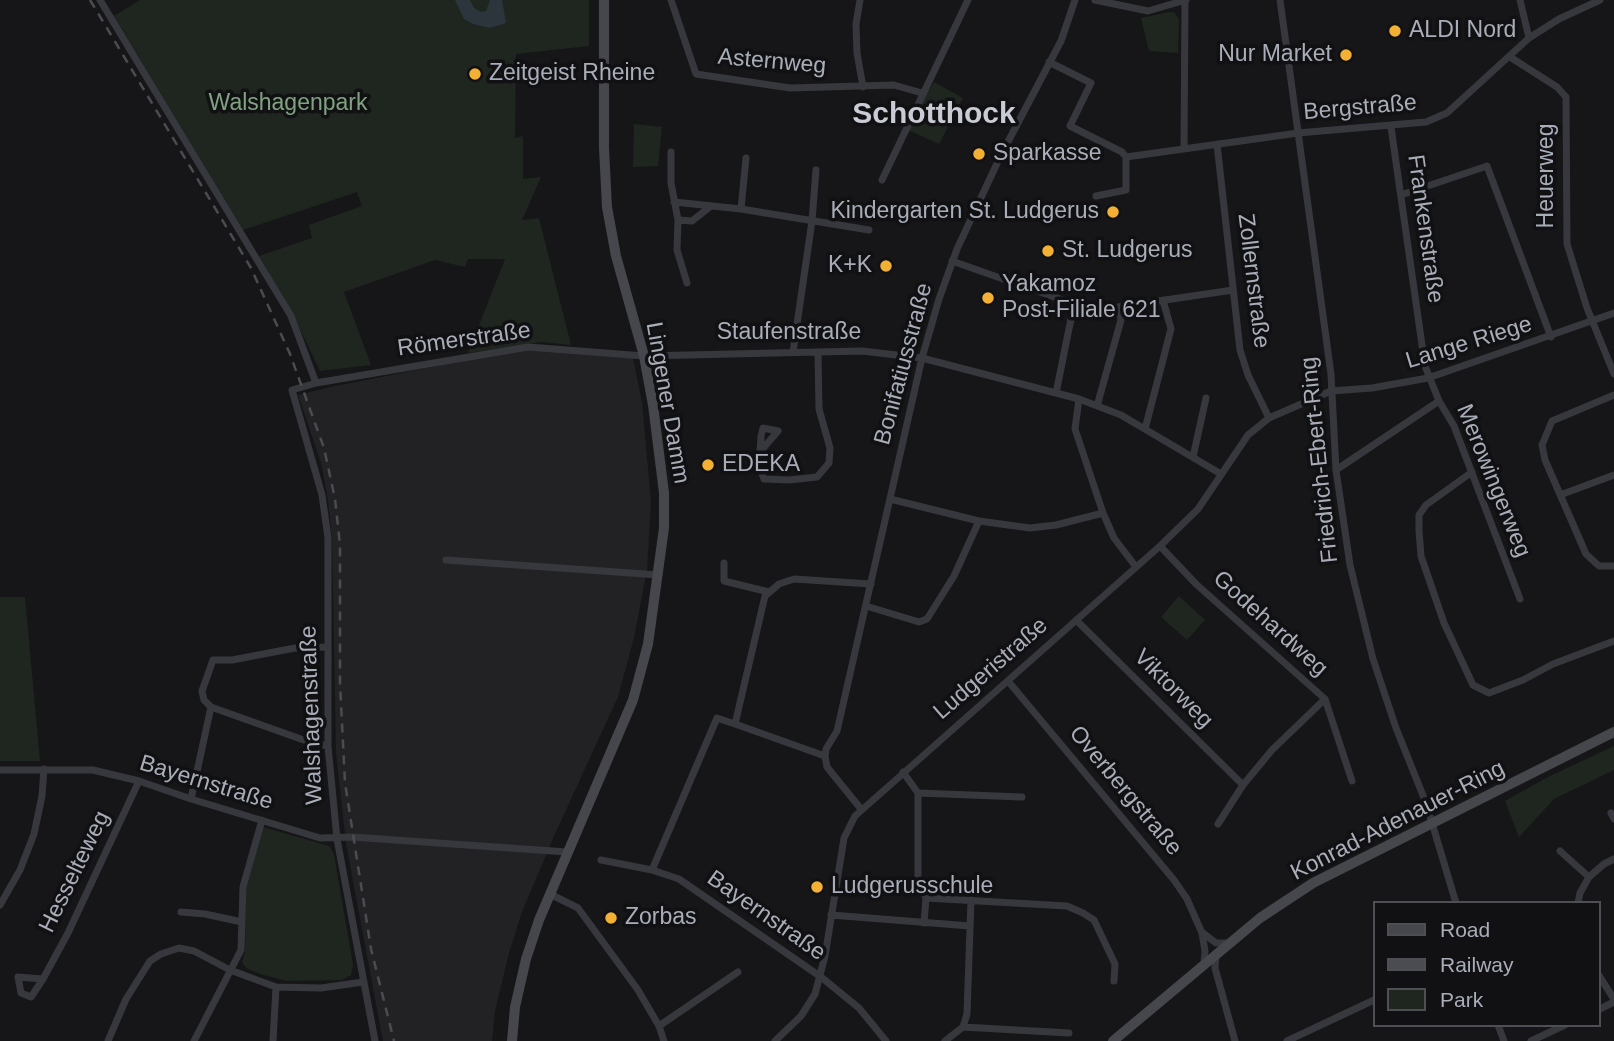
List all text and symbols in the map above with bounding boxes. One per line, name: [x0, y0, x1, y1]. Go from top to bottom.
place label: ALDI Nord: [1409, 17, 1516, 45]
marker: ALDI Nord: [1387, 23, 1403, 39]
place label: Nur Market: [1218, 41, 1332, 69]
street label: Asternweg: [717, 44, 827, 80]
marker: Nur Market: [1338, 47, 1354, 63]
place label: Zeitgeist Rheine: [489, 60, 655, 88]
marker: Zeitgeist Rheine: [467, 66, 483, 82]
street label: Bergstraße: [1302, 89, 1418, 127]
park label: Walshagenpark: [209, 90, 367, 118]
district label: Schotthock: [852, 97, 1016, 133]
street label: Heuerweg: [1533, 124, 1561, 228]
place label: Sparkasse: [993, 140, 1102, 168]
marker: Sparkasse: [971, 146, 987, 162]
street label: Frankenstraße: [1401, 153, 1449, 305]
place label: Kindergarten St. Ludgerus: [830, 198, 1099, 226]
marker: Kindergarten St. Ludgerus: [1105, 204, 1121, 220]
street label: Zollernstraße: [1231, 212, 1275, 350]
place label: St. Ludgerus: [1062, 237, 1192, 265]
marker: St. Ludgerus: [1040, 243, 1056, 259]
place label: K+K: [828, 252, 872, 280]
marker: K+K: [878, 258, 894, 274]
place label: Yakamoz Post-Filiale 621: [1002, 271, 1161, 325]
street label: Bonifatiusstraße: [869, 280, 939, 448]
marker: Yakamoz Post-Filiale 621: [980, 290, 996, 306]
street label: Lange Riege: [1403, 311, 1535, 375]
street label: Römerstraße: [396, 317, 532, 363]
street label: Staufenstraße: [717, 319, 861, 347]
street label: Lingener Damm: [639, 320, 695, 486]
street label: Friedrich-Ebert-Ring: [1295, 356, 1345, 564]
street label: Merowingerweg: [1450, 401, 1536, 561]
place label: EDEKA: [722, 451, 800, 479]
marker: EDEKA: [700, 457, 716, 473]
street label: Godehardweg: [1207, 565, 1333, 683]
street label: Ludgeristraße: [928, 612, 1054, 726]
street label: Walshagenstraße: [295, 625, 329, 805]
street label: Viktorweg: [1128, 644, 1218, 734]
street label: Overbergstraße: [1063, 720, 1187, 862]
street label: Bayernstraße: [136, 750, 276, 816]
street label: Konrad-Adenauer-Ring: [1286, 755, 1510, 887]
street label: Hesselteweg: [34, 807, 116, 937]
street label: Bayernstraße: [702, 865, 830, 967]
place label: Ludgerusschule: [831, 873, 993, 901]
marker: Ludgerusschule: [809, 879, 825, 895]
legend: [1372, 901, 1600, 1027]
place label: Zorbas: [625, 904, 697, 932]
marker: Zorbas: [603, 910, 619, 926]
text: Road: [1440, 918, 1490, 941]
text: Railway: [1440, 953, 1514, 976]
text: Park: [1440, 988, 1483, 1011]

